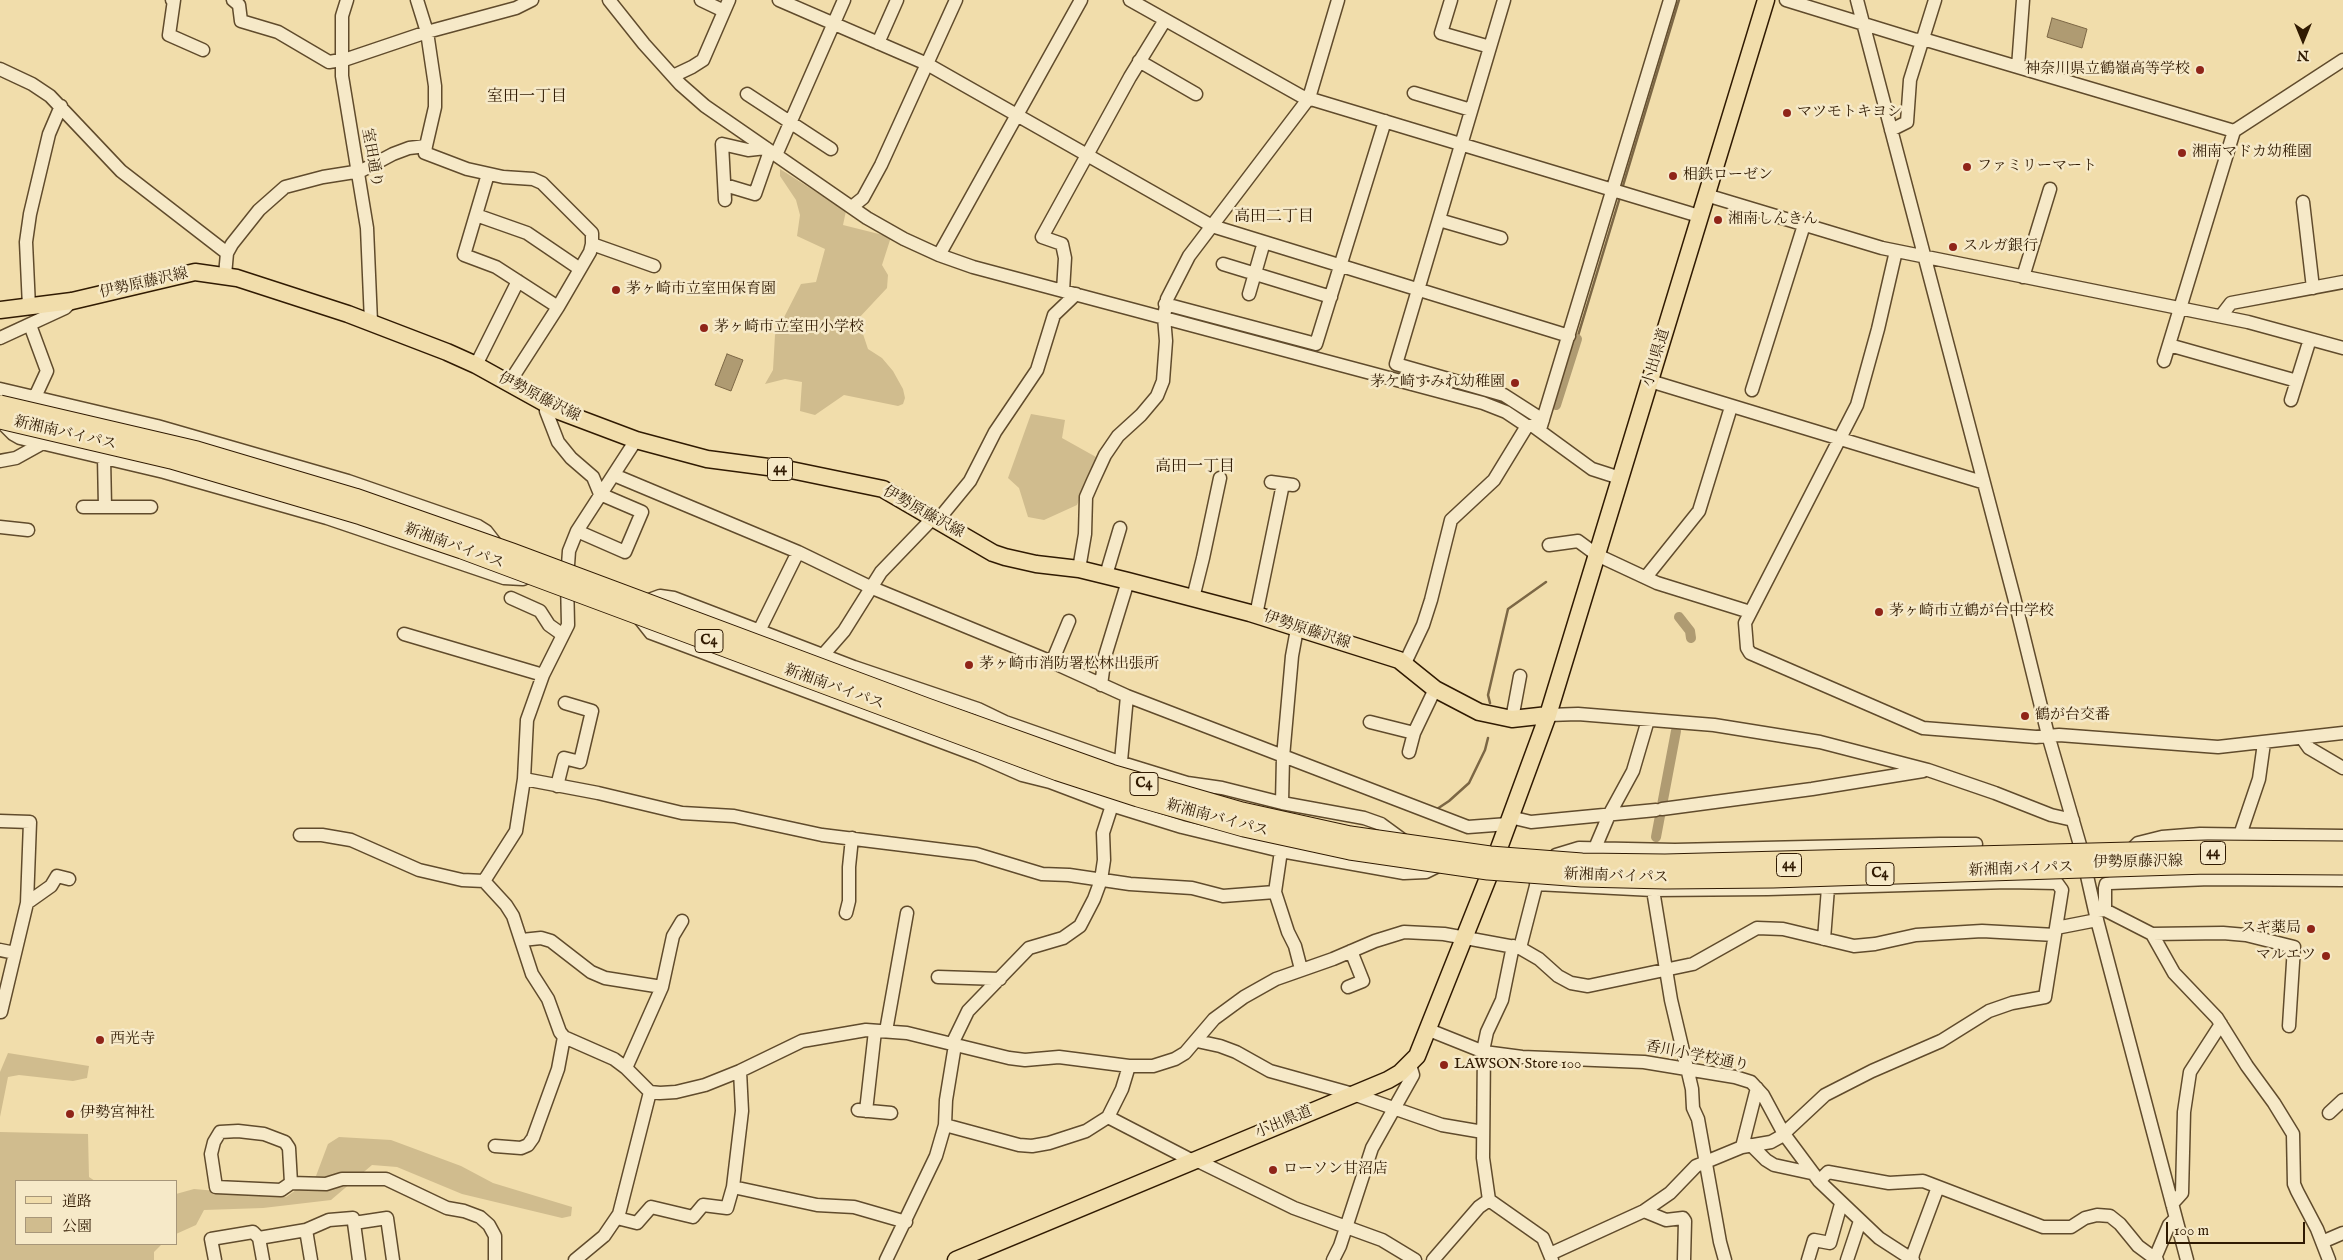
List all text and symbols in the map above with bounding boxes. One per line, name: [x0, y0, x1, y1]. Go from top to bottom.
north arrow: [2278, 15, 2328, 65]
text: N: [2297, 46, 2309, 64]
place label: 神奈川県立鶴嶺高等学校: [2025, 61, 2190, 79]
marker: 神奈川県立鶴嶺高等学校: [2194, 64, 2206, 76]
district label: 室田一丁目: [487, 88, 567, 108]
place label: マツモトキヨシ: [1797, 104, 1902, 122]
marker: マツモトキヨシ: [1781, 107, 1793, 119]
street label: 室田通り: [357, 127, 385, 189]
place label: 湘南マドカ幼稚園: [2192, 144, 2312, 162]
marker: 湘南マドカ幼稚園: [2176, 147, 2188, 159]
place label: ファミリーマート: [1977, 158, 2097, 176]
marker: ファミリーマート: [1961, 161, 1973, 173]
place label: 相鉄ローゼン: [1683, 167, 1773, 185]
marker: 相鉄ローゼン: [1667, 170, 1679, 182]
district label: 高田二丁目: [1234, 208, 1314, 228]
place label: 湘南しんきん: [1728, 211, 1818, 229]
marker: 湘南しんきん: [1712, 214, 1724, 226]
place label: スルガ銀行: [1963, 238, 2038, 256]
marker: スルガ銀行: [1947, 241, 1959, 253]
street label: 伊勢原藤沢線: [98, 265, 190, 303]
place label: 茅ヶ崎市立室田保育園: [626, 281, 776, 299]
marker: 茅ヶ崎市立室田保育園: [610, 284, 622, 296]
place label: 茅ヶ崎市立室田小学校: [714, 319, 864, 337]
marker: 茅ヶ崎市立室田小学校: [698, 322, 710, 334]
street label: 小出県道: [1640, 327, 1674, 389]
street label: 伊勢原藤沢線: [495, 370, 583, 426]
place label: 茅ケ崎すみれ幼稚園: [1370, 374, 1505, 392]
marker: 茅ケ崎すみれ幼稚園: [1509, 377, 1521, 389]
street label: 新湘南バイパス: [12, 413, 118, 455]
road number: 44: [768, 458, 792, 480]
district label: 高田一丁目: [1155, 458, 1235, 478]
street label: 伊勢原藤沢線: [879, 483, 967, 543]
street label: 新湘南バイパス: [402, 521, 506, 573]
place label: 茅ヶ崎市立鶴が台中学校: [1889, 603, 2054, 621]
marker: 茅ヶ崎市立鶴が台中学校: [1873, 606, 1885, 618]
street label: 伊勢原藤沢線: [1261, 609, 1353, 653]
road number: C4: [695, 630, 723, 652]
place label: 茅ヶ崎市消防署松林出張所: [979, 656, 1159, 674]
marker: 茅ヶ崎市消防署松林出張所: [963, 659, 975, 671]
street label: 新湘南バイパス: [782, 662, 886, 714]
place label: 鶴が台交番: [2035, 707, 2110, 725]
marker: 鶴が台交番: [2019, 710, 2031, 722]
road number: C4: [1130, 772, 1158, 796]
street label: 新湘南バイパス: [1164, 797, 1270, 841]
road number: 44: [2200, 841, 2226, 864]
street label: 伊勢原藤沢線: [2093, 853, 2183, 873]
road number: 44: [1776, 854, 1802, 876]
street label: 新湘南バイパス: [1968, 859, 2074, 881]
road number: C4: [1866, 862, 1894, 886]
street label: 新湘南バイパス: [1563, 866, 1669, 888]
place label: スギ薬局: [2241, 920, 2301, 938]
marker: スギ薬局: [2305, 923, 2317, 935]
place label: マルエツ: [2256, 947, 2316, 965]
marker: マルエツ: [2320, 950, 2332, 962]
place label: 西光寺: [110, 1031, 155, 1049]
marker: 西光寺: [94, 1034, 106, 1046]
street label: 香川小学校通り: [1644, 1038, 1750, 1076]
place label: LAWSON Store 100: [1454, 1056, 1581, 1074]
marker: LAWSON Store 100: [1438, 1059, 1450, 1071]
street label: 小出県道: [1253, 1103, 1315, 1143]
place label: 伊勢宮神社: [80, 1105, 155, 1123]
marker: 伊勢宮神社: [64, 1108, 76, 1120]
place label: ローソン甘沼店: [1283, 1161, 1388, 1179]
marker: ローソン甘沼店: [1267, 1164, 1279, 1176]
legend: [15, 1180, 178, 1245]
text: 道路: [62, 1192, 92, 1211]
scale bar: [2168, 1212, 2307, 1244]
text: 公園: [62, 1217, 92, 1236]
text: 100 m: [2174, 1221, 2209, 1240]

